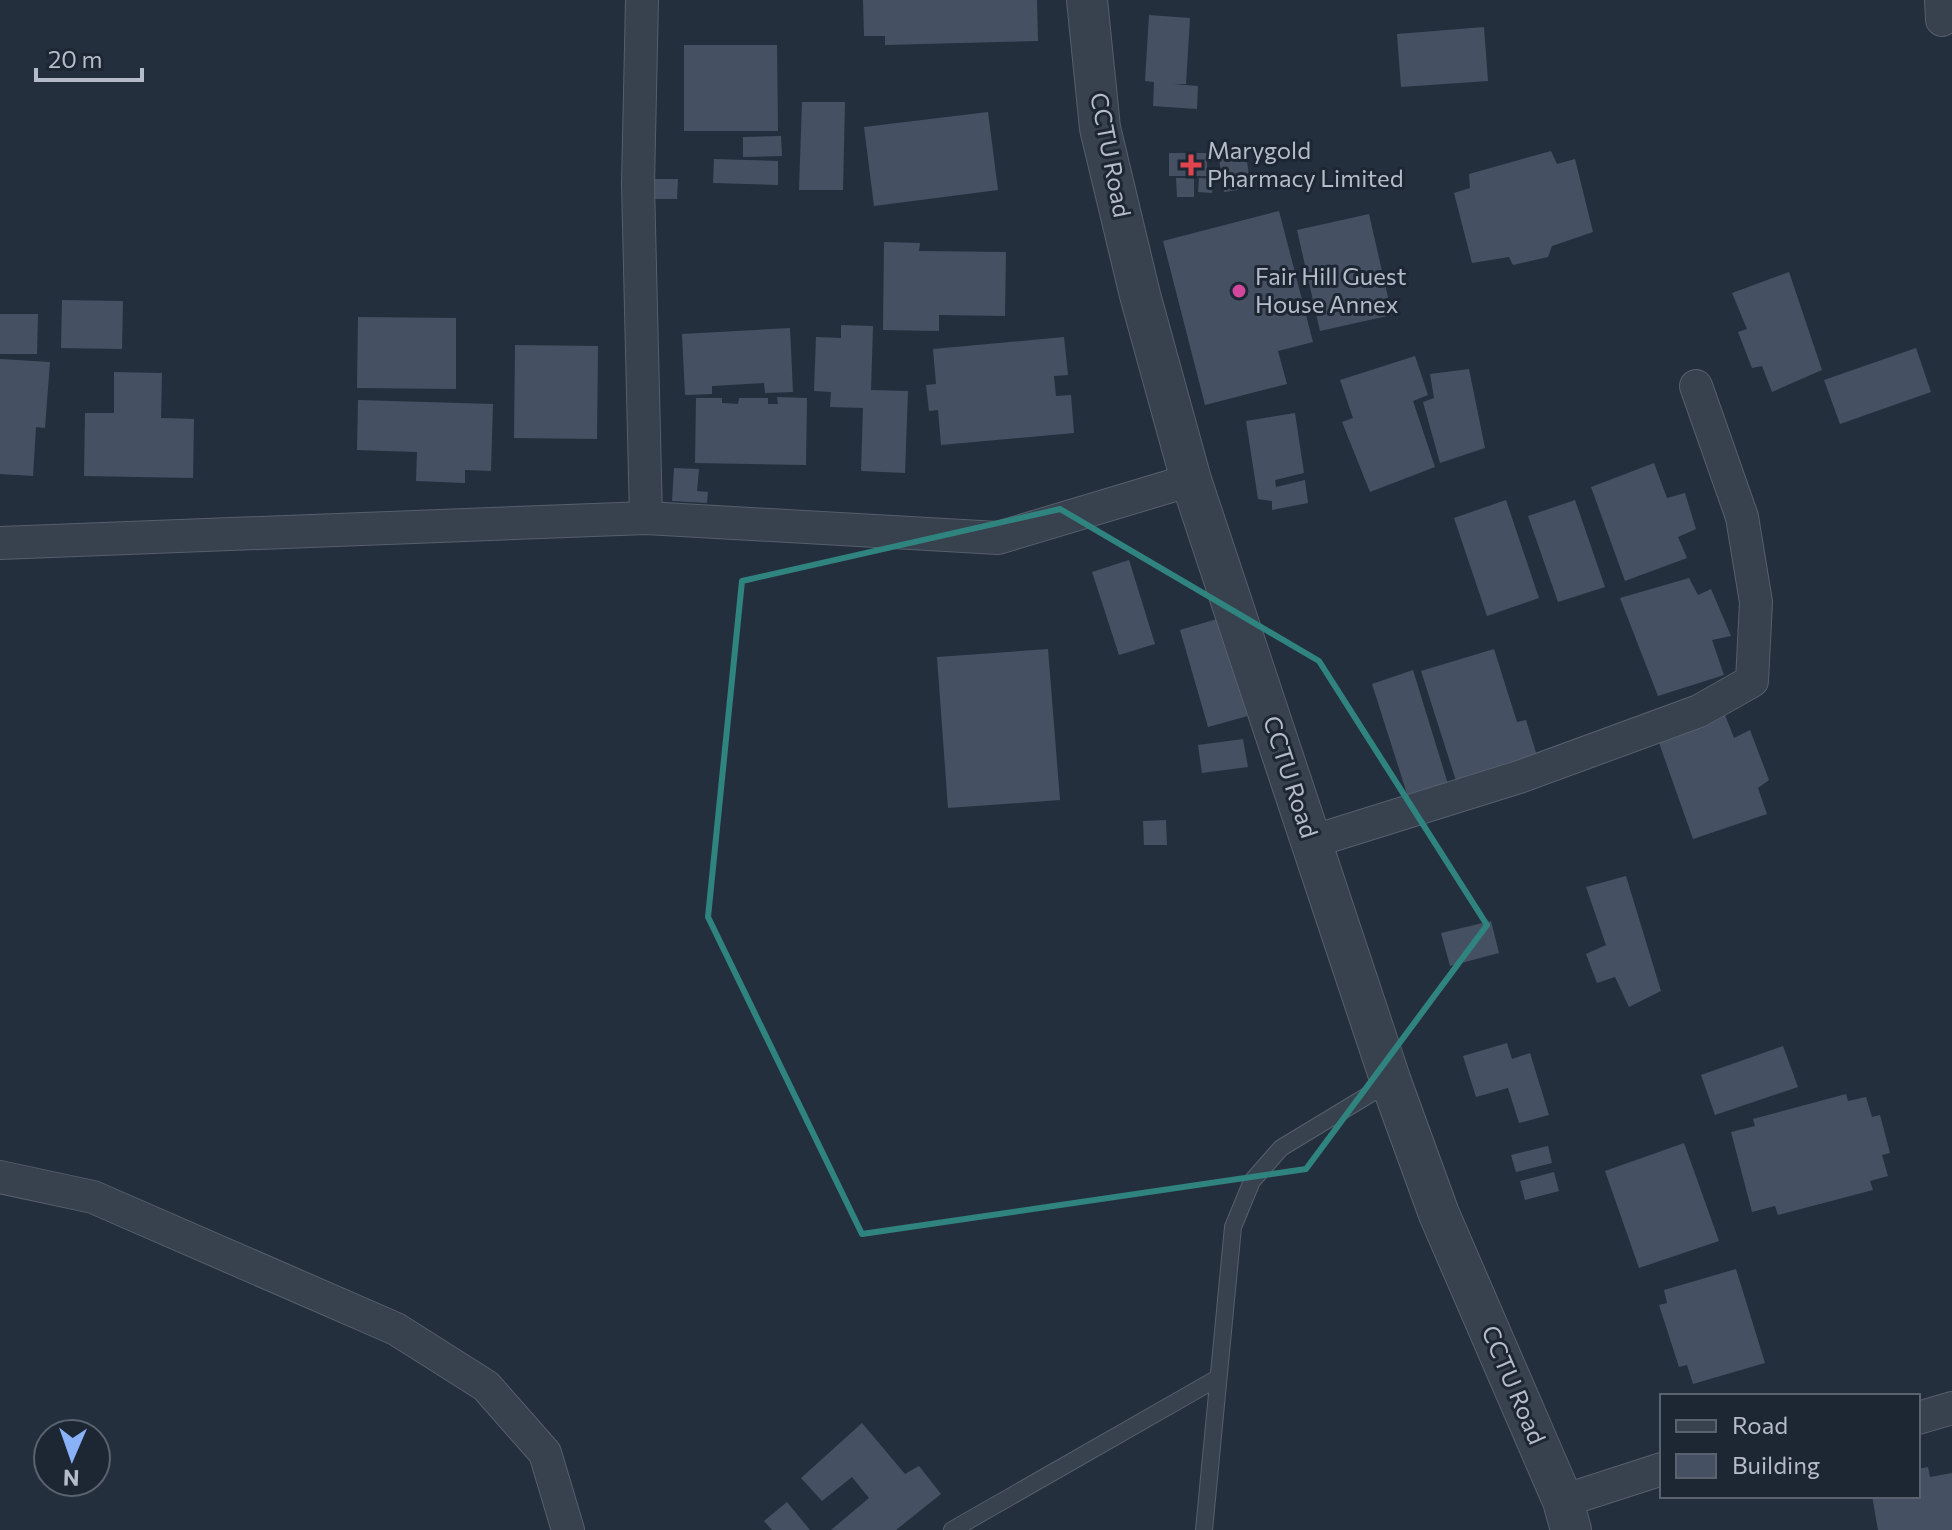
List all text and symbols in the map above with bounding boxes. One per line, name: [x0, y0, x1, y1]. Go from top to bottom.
scale bar: [36, 32, 142, 82]
text: 20 m: [48, 44, 102, 73]
street label: CCTU Road: [1085, 90, 1138, 220]
place label: Marygold Pharmacy Limited: [1207, 135, 1404, 192]
marker: Marygold Pharmacy Limited: [1182, 156, 1200, 174]
place label: Fair Hill Guest House Annex: [1255, 261, 1407, 318]
marker: Fair Hill Guest House Annex: [1230, 282, 1248, 300]
street label: CCTU Road: [1258, 712, 1325, 841]
street label: CCTU Road: [1476, 1321, 1552, 1448]
legend: [1660, 1394, 1920, 1498]
text: Road: [1732, 1410, 1788, 1439]
north arrow: [32, 1418, 112, 1498]
text: Building: [1732, 1450, 1820, 1479]
text: N: [63, 1465, 80, 1492]

